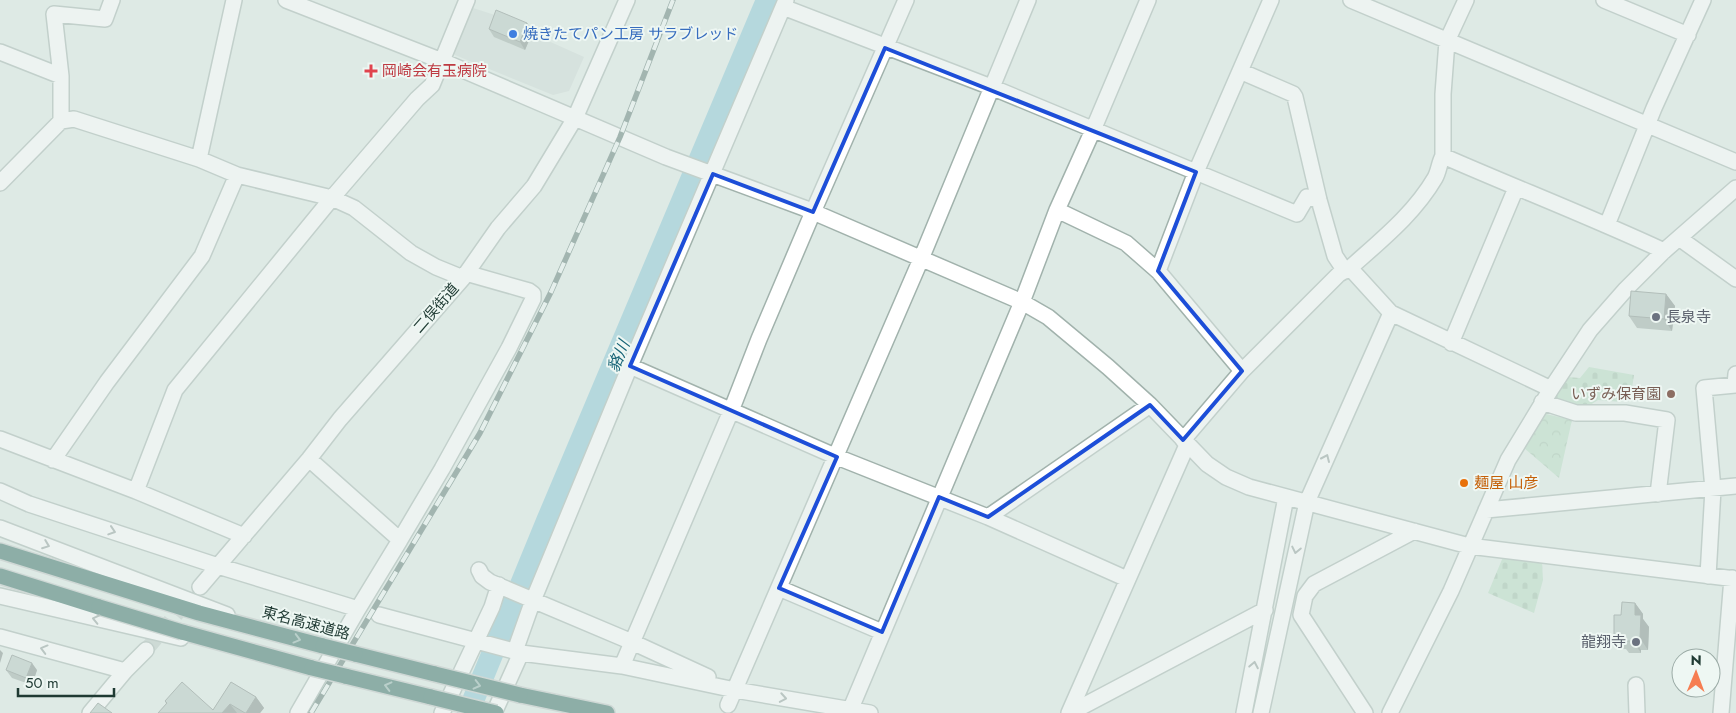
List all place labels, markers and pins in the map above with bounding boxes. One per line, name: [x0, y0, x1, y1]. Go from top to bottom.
place label: 焼きたてパン工房 サラブレッド: [523, 23, 738, 45]
marker: 焼きたてパン工房 サラブレッド: [507, 28, 519, 40]
place label: 岡崎会有玉病院: [382, 60, 487, 82]
marker: 岡崎会有玉病院: [364, 64, 378, 78]
place label: 長泉寺: [1666, 306, 1711, 328]
marker: 長泉寺: [1650, 311, 1662, 323]
place label: いずみ保育園: [1571, 383, 1661, 405]
marker: いずみ保育園: [1665, 388, 1677, 400]
place label: 麺屋 山彦: [1474, 472, 1539, 494]
marker: 麺屋 山彦: [1458, 477, 1470, 489]
place label: 龍翔寺: [1581, 631, 1626, 653]
marker: 龍翔寺: [1630, 636, 1642, 648]

